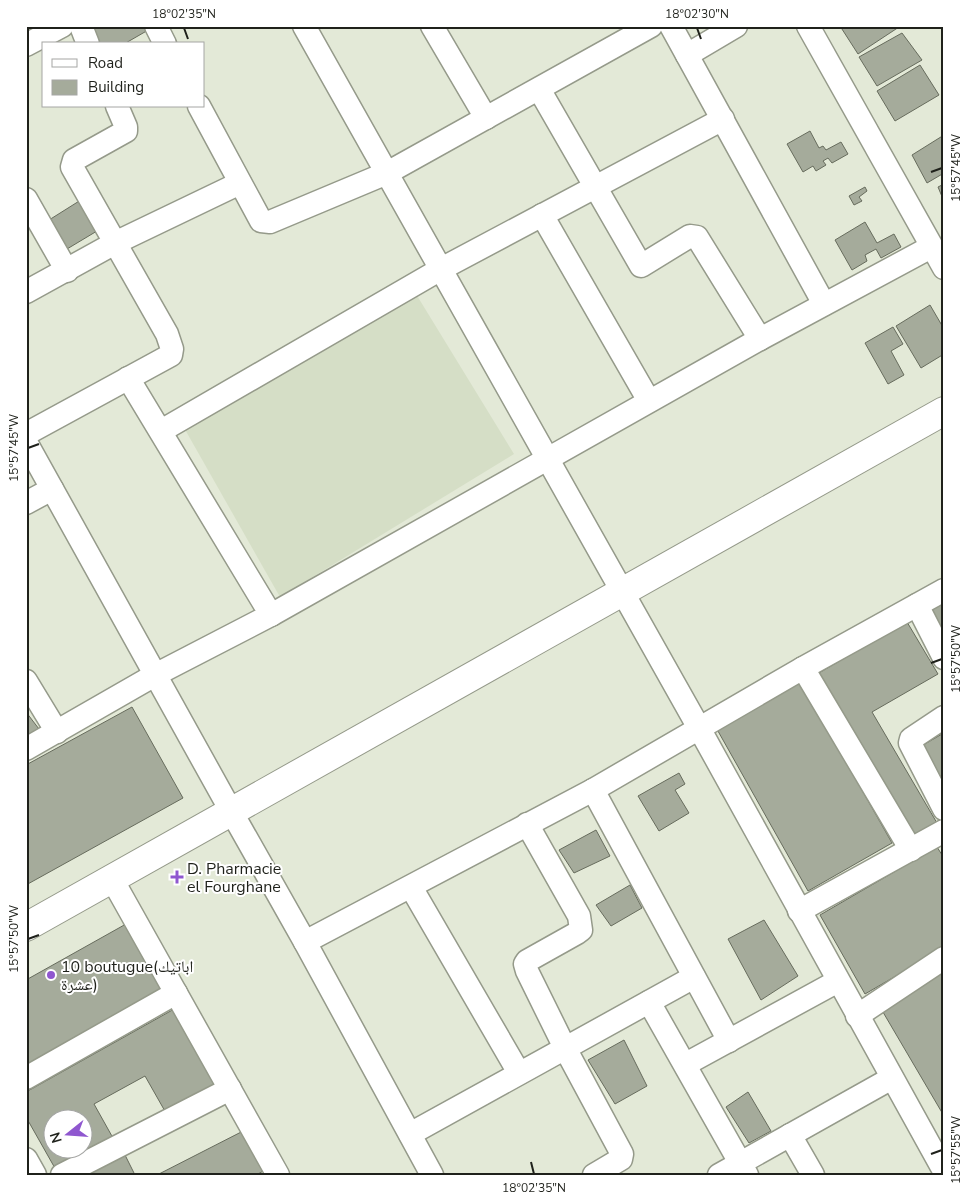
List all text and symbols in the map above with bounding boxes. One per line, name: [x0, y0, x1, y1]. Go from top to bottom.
text: 18°02'35"N: [152, 6, 216, 22]
text: 18°02'30"N: [665, 6, 729, 22]
legend: [42, 42, 205, 108]
text: Road: [88, 53, 123, 73]
text: Building: [88, 77, 144, 97]
text: 15°57'45"W: [948, 134, 964, 202]
text: 15°57'45"W: [6, 414, 22, 482]
text: 15°57'50"W: [948, 625, 964, 693]
place label: D. Pharmacie el Fourghane: [187, 858, 281, 898]
marker: D. Pharmacie el Fourghane: [171, 871, 183, 883]
text: 15°57'50"W: [6, 905, 22, 973]
place label: 10 boutugue(اباتيك عشرة): [61, 956, 193, 996]
marker: 10 boutugue(اباتيك عشرة): [45, 969, 57, 981]
north arrow: [42, 1108, 92, 1158]
text: 15°57'55"W: [948, 1116, 964, 1184]
text: N: [45, 1130, 67, 1145]
text: 18°02'35"N: [502, 1180, 566, 1196]

